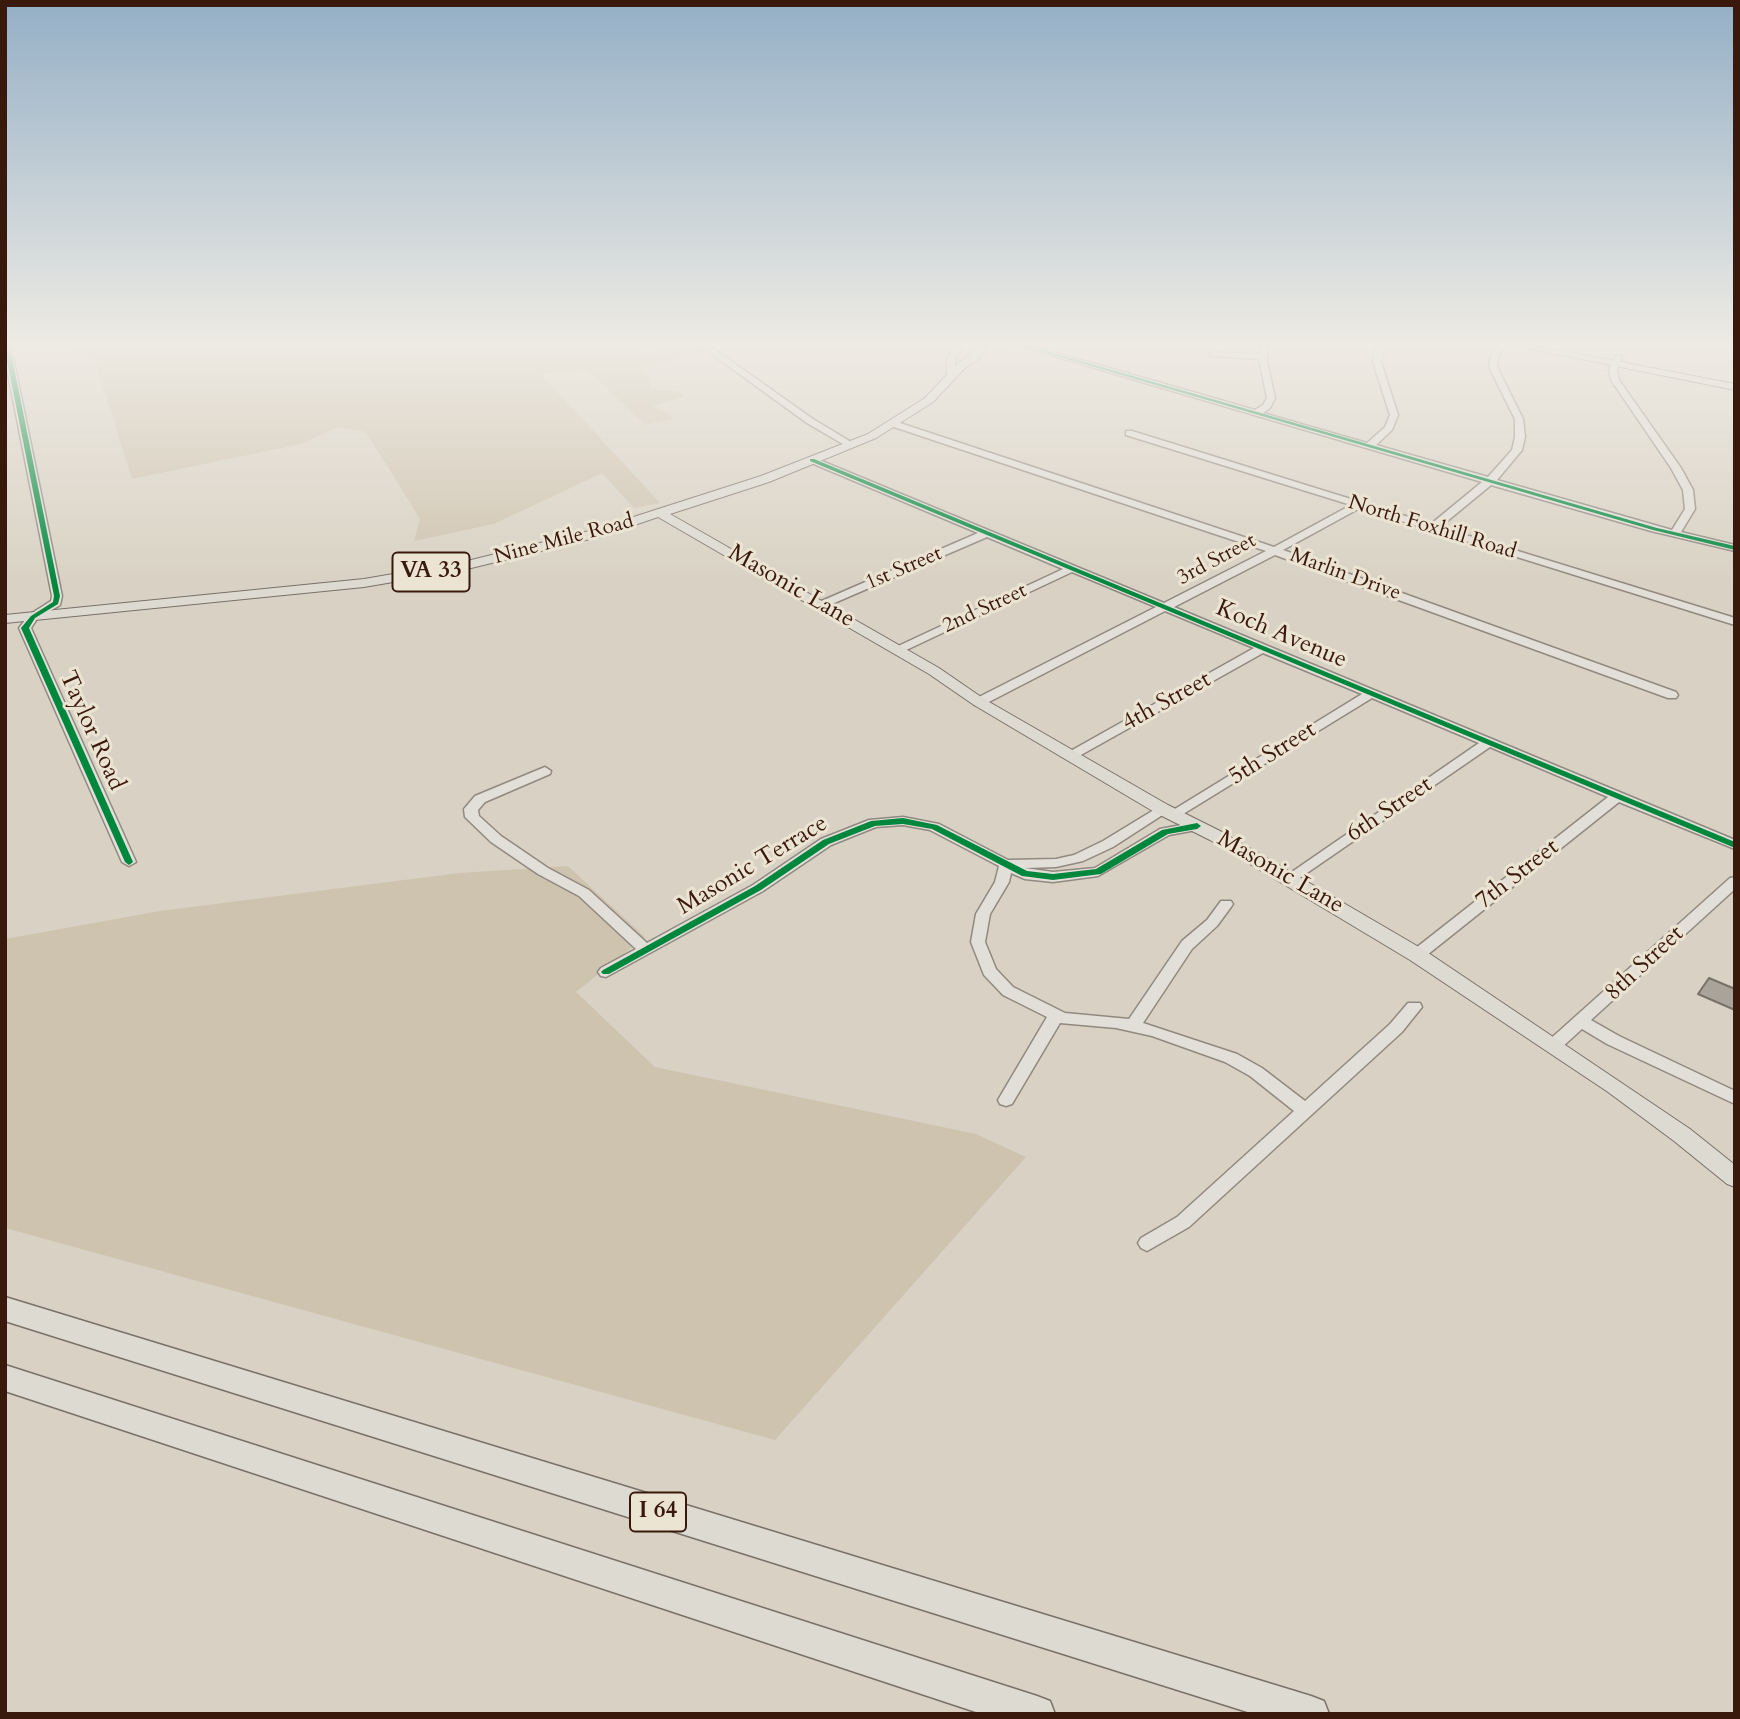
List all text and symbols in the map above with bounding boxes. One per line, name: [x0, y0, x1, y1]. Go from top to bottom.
street label: North Foxhill Road: [1345, 490, 1519, 566]
street label: Nine Mile Road: [492, 509, 636, 571]
street label: 3rd Street: [1173, 529, 1261, 591]
street label: Masonic Lane: [723, 539, 859, 635]
street label: 1st Street: [862, 542, 946, 596]
street label: Marlin Drive: [1286, 543, 1404, 607]
road number: VA 33: [392, 552, 470, 592]
street label: 2nd Street: [939, 579, 1031, 639]
street label: Koch Avenue: [1211, 595, 1351, 675]
street label: 4th Street: [1117, 666, 1217, 738]
street label: Taylor Road: [52, 667, 130, 795]
street label: 5th Street: [1224, 716, 1322, 792]
street label: 6th Street: [1342, 771, 1438, 849]
street label: Masonic Terrace: [673, 810, 833, 922]
street label: Masonic Lane: [1212, 825, 1348, 921]
street label: 7th Street: [1471, 834, 1565, 916]
street label: 8th Street: [1600, 920, 1690, 1008]
road number: I 64: [630, 1492, 686, 1532]

